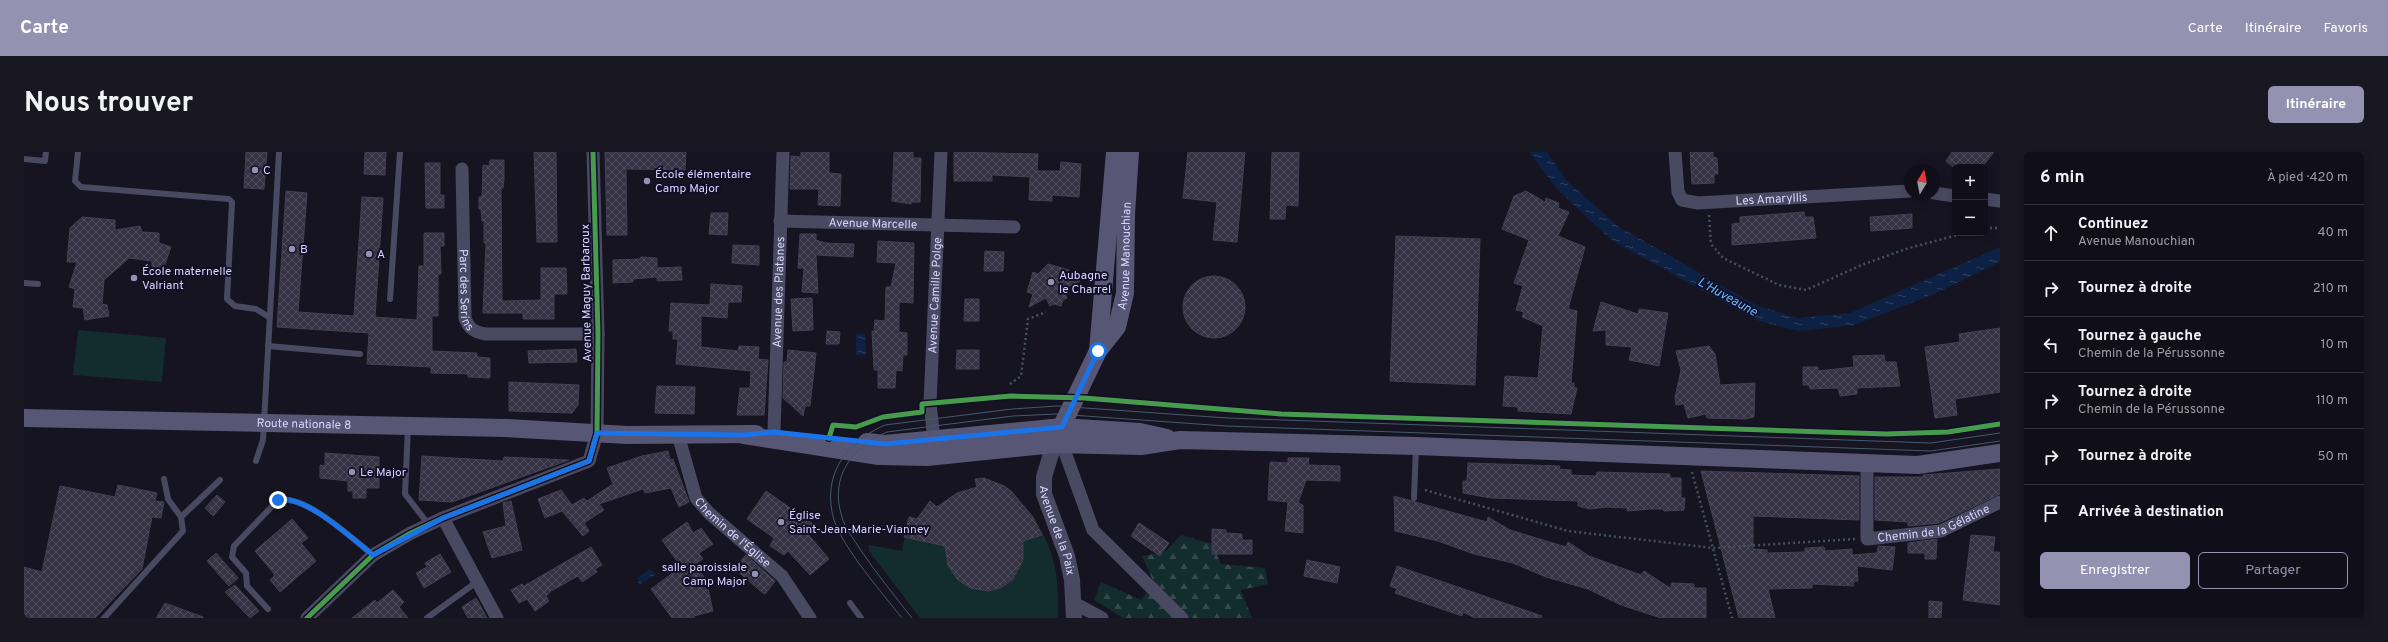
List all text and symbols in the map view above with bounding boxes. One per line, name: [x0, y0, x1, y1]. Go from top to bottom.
text: Carte: [20, 16, 69, 40]
text: Carte: [2188, 20, 2223, 37]
text: Itinéraire: [2245, 20, 2302, 37]
text: Favoris: [2324, 20, 2368, 37]
text: Nous trouver: [24, 86, 193, 122]
button: Itinéraire: [2268, 86, 2364, 123]
place label: C: [263, 163, 271, 179]
north arrow: [1904, 164, 1940, 200]
map controls: [1952, 164, 1988, 236]
button: +: [1952, 164, 1988, 200]
marker: C: [250, 165, 260, 175]
place label: École élémentaire Camp Major: [655, 167, 751, 197]
text: 6 min: [2040, 167, 2084, 189]
text: À pied · 420 m: [2267, 170, 2348, 186]
marker: École élémentaire Camp Major: [642, 176, 652, 186]
street label: Les Amaryllis: [1735, 190, 1808, 210]
button: −: [1952, 200, 1988, 236]
street label: Avenue Manouchian: [1114, 201, 1136, 312]
street label: Avenue Marcelle: [829, 215, 917, 234]
text: Continuez: [2078, 215, 2148, 234]
icon: ahead: [2040, 222, 2062, 244]
street label: Avenue Maguy Barbaroux: [578, 224, 596, 362]
text: 40 m: [2318, 225, 2348, 241]
text: Avenue Manouchian: [2078, 234, 2195, 250]
street label: Avenue des Platanes: [770, 236, 789, 348]
street label: Avenue Camille Polge: [925, 237, 946, 354]
place label: B: [300, 242, 308, 258]
marker: B: [287, 244, 297, 254]
place label: A: [377, 247, 385, 263]
marker: A: [364, 249, 374, 259]
street label: Parc des Serins: [455, 249, 477, 335]
place label: École maternelle Valriant: [142, 264, 232, 294]
place label: Aubagne le Charrel: [1059, 268, 1111, 298]
marker: École maternelle Valriant: [129, 273, 139, 283]
water label: L'Huveaune: [1694, 275, 1760, 321]
marker: Aubagne le Charrel: [1046, 277, 1056, 287]
icon: right: [2040, 278, 2062, 300]
text: Tournez à droite: [2078, 279, 2192, 298]
text: 210 m: [2313, 281, 2348, 297]
text: Tournez à gauche: [2078, 327, 2202, 346]
icon: left: [2040, 334, 2062, 356]
text: 10 m: [2321, 337, 2348, 353]
route start: [1089, 342, 1107, 360]
text: Chemin de la Pérussonne: [2078, 346, 2225, 362]
text: Tournez à droite: [2078, 383, 2192, 402]
icon: right: [2040, 390, 2062, 412]
text: 110 m: [2316, 393, 2348, 409]
text: Chemin de la Pérussonne: [2078, 402, 2225, 418]
street label: Route nationale 8: [256, 416, 351, 434]
icon: right: [2040, 446, 2062, 468]
text: Tournez à droite: [2078, 447, 2192, 466]
text: 50 m: [2318, 449, 2348, 465]
place label: Le Major: [360, 465, 407, 481]
marker: Le Major: [347, 467, 357, 477]
street label: Avenue de la Paix: [1035, 485, 1078, 577]
route end: [269, 491, 287, 509]
street label: Chemin de l'Église: [690, 495, 774, 572]
street label: Chemin de la Gélatine: [1877, 501, 1993, 547]
icon: arrive: [2040, 502, 2062, 524]
text: Arrivée à destination: [2078, 503, 2224, 522]
place label: Église Saint-Jean-Marie-Vianney: [789, 508, 929, 538]
marker: Église Saint-Jean-Marie-Vianney: [776, 517, 786, 527]
button: Enregistrer: [2040, 552, 2190, 589]
button: Partager: [2198, 552, 2348, 589]
place label: salle paroissiale Camp Major: [662, 560, 747, 590]
marker: salle paroissiale Camp Major: [750, 569, 760, 579]

